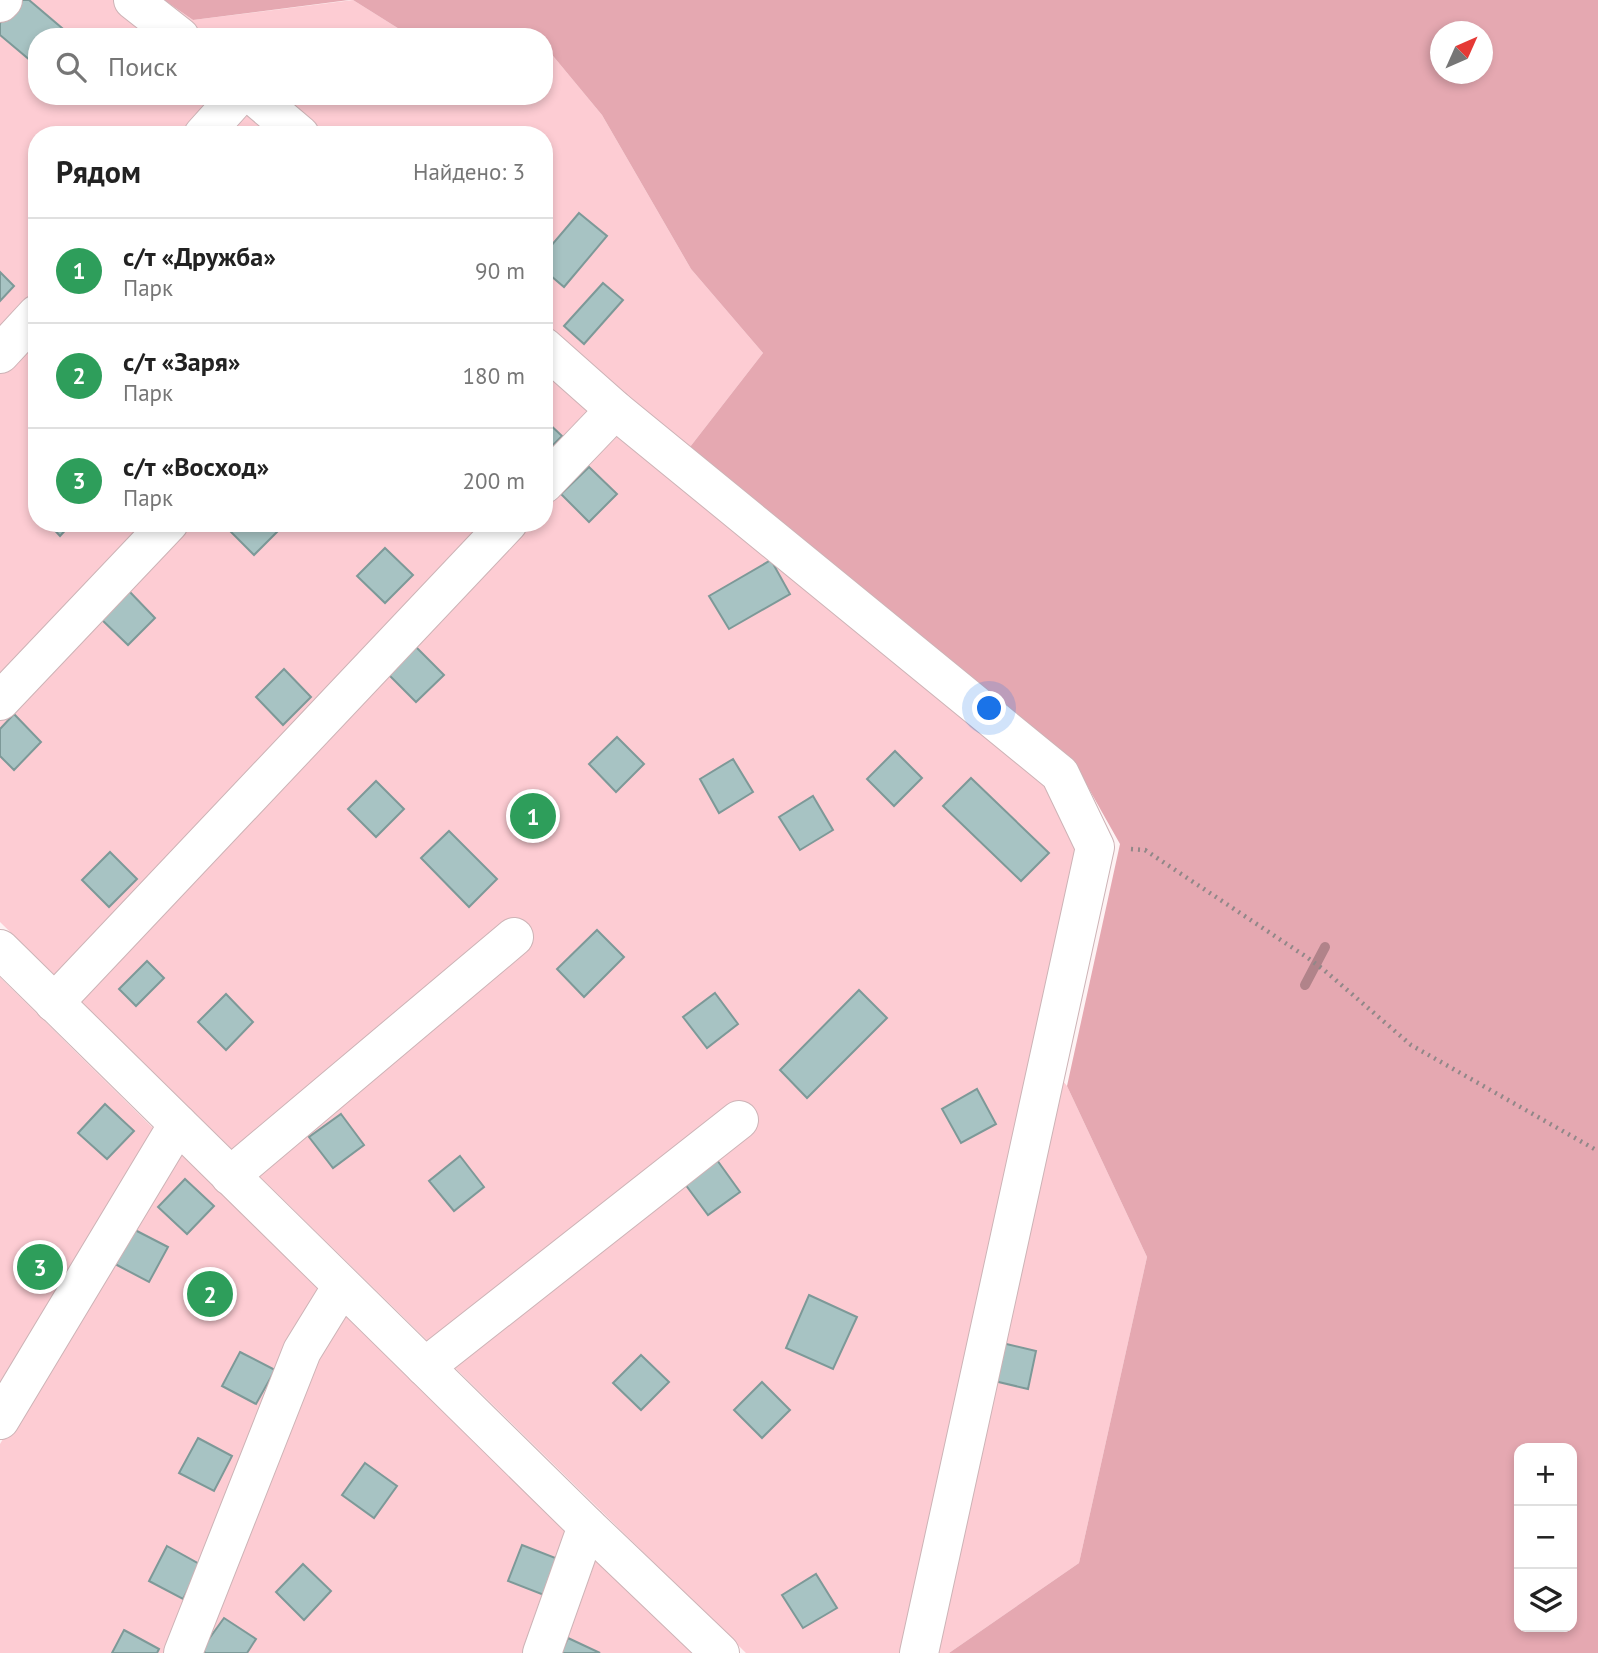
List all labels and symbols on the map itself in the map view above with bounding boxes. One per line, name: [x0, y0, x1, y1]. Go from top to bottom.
north arrow: [1430, 21, 1493, 84]
your location: [972, 691, 1006, 725]
pin: 1: [510, 790, 556, 842]
pin: 3: [17, 1241, 63, 1293]
pin: 2: [187, 1268, 233, 1320]

